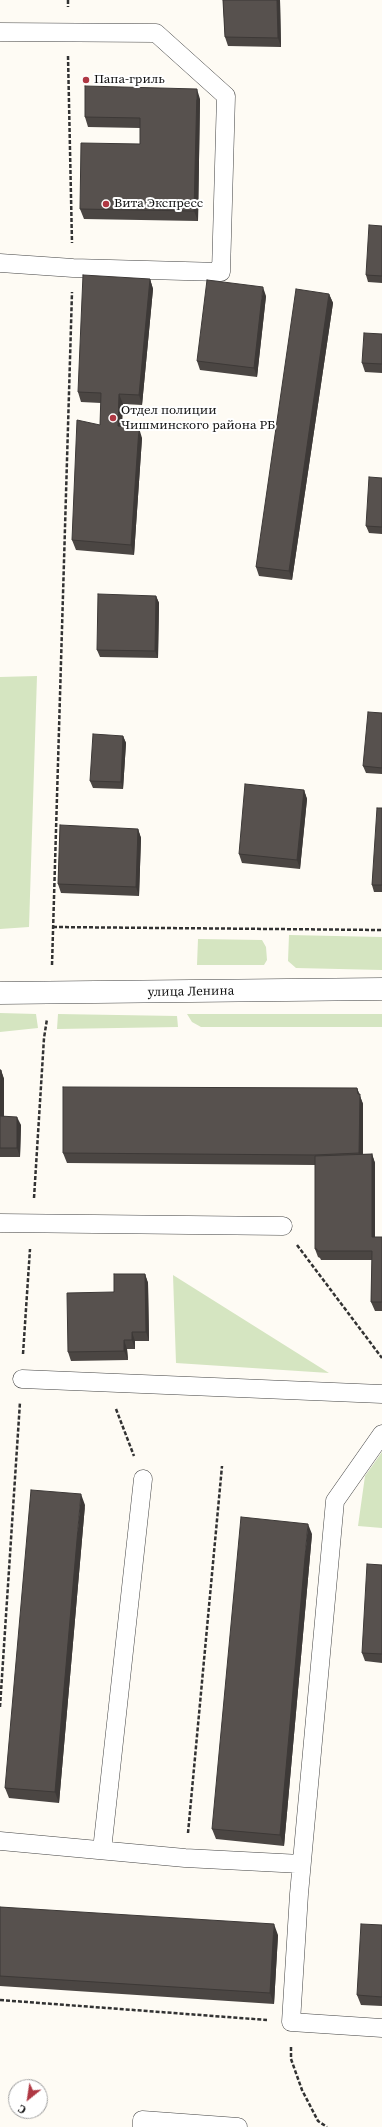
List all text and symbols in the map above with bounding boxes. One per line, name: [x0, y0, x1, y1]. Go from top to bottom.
place label: Папа-гриль: [94, 72, 165, 88]
marker: Папа-гриль: [81, 75, 91, 85]
place label: Вита Экспресс: [114, 196, 203, 212]
marker: Вита Экспресс: [101, 199, 111, 209]
place label: Отдел полиции Чишминского района РБ: [121, 403, 275, 434]
marker: Отдел полиции Чишминского района РБ: [108, 413, 118, 423]
street label: улица Ленина: [148, 983, 234, 1001]
north arrow: [8, 2079, 48, 2119]
text: С: [16, 2101, 29, 2117]

